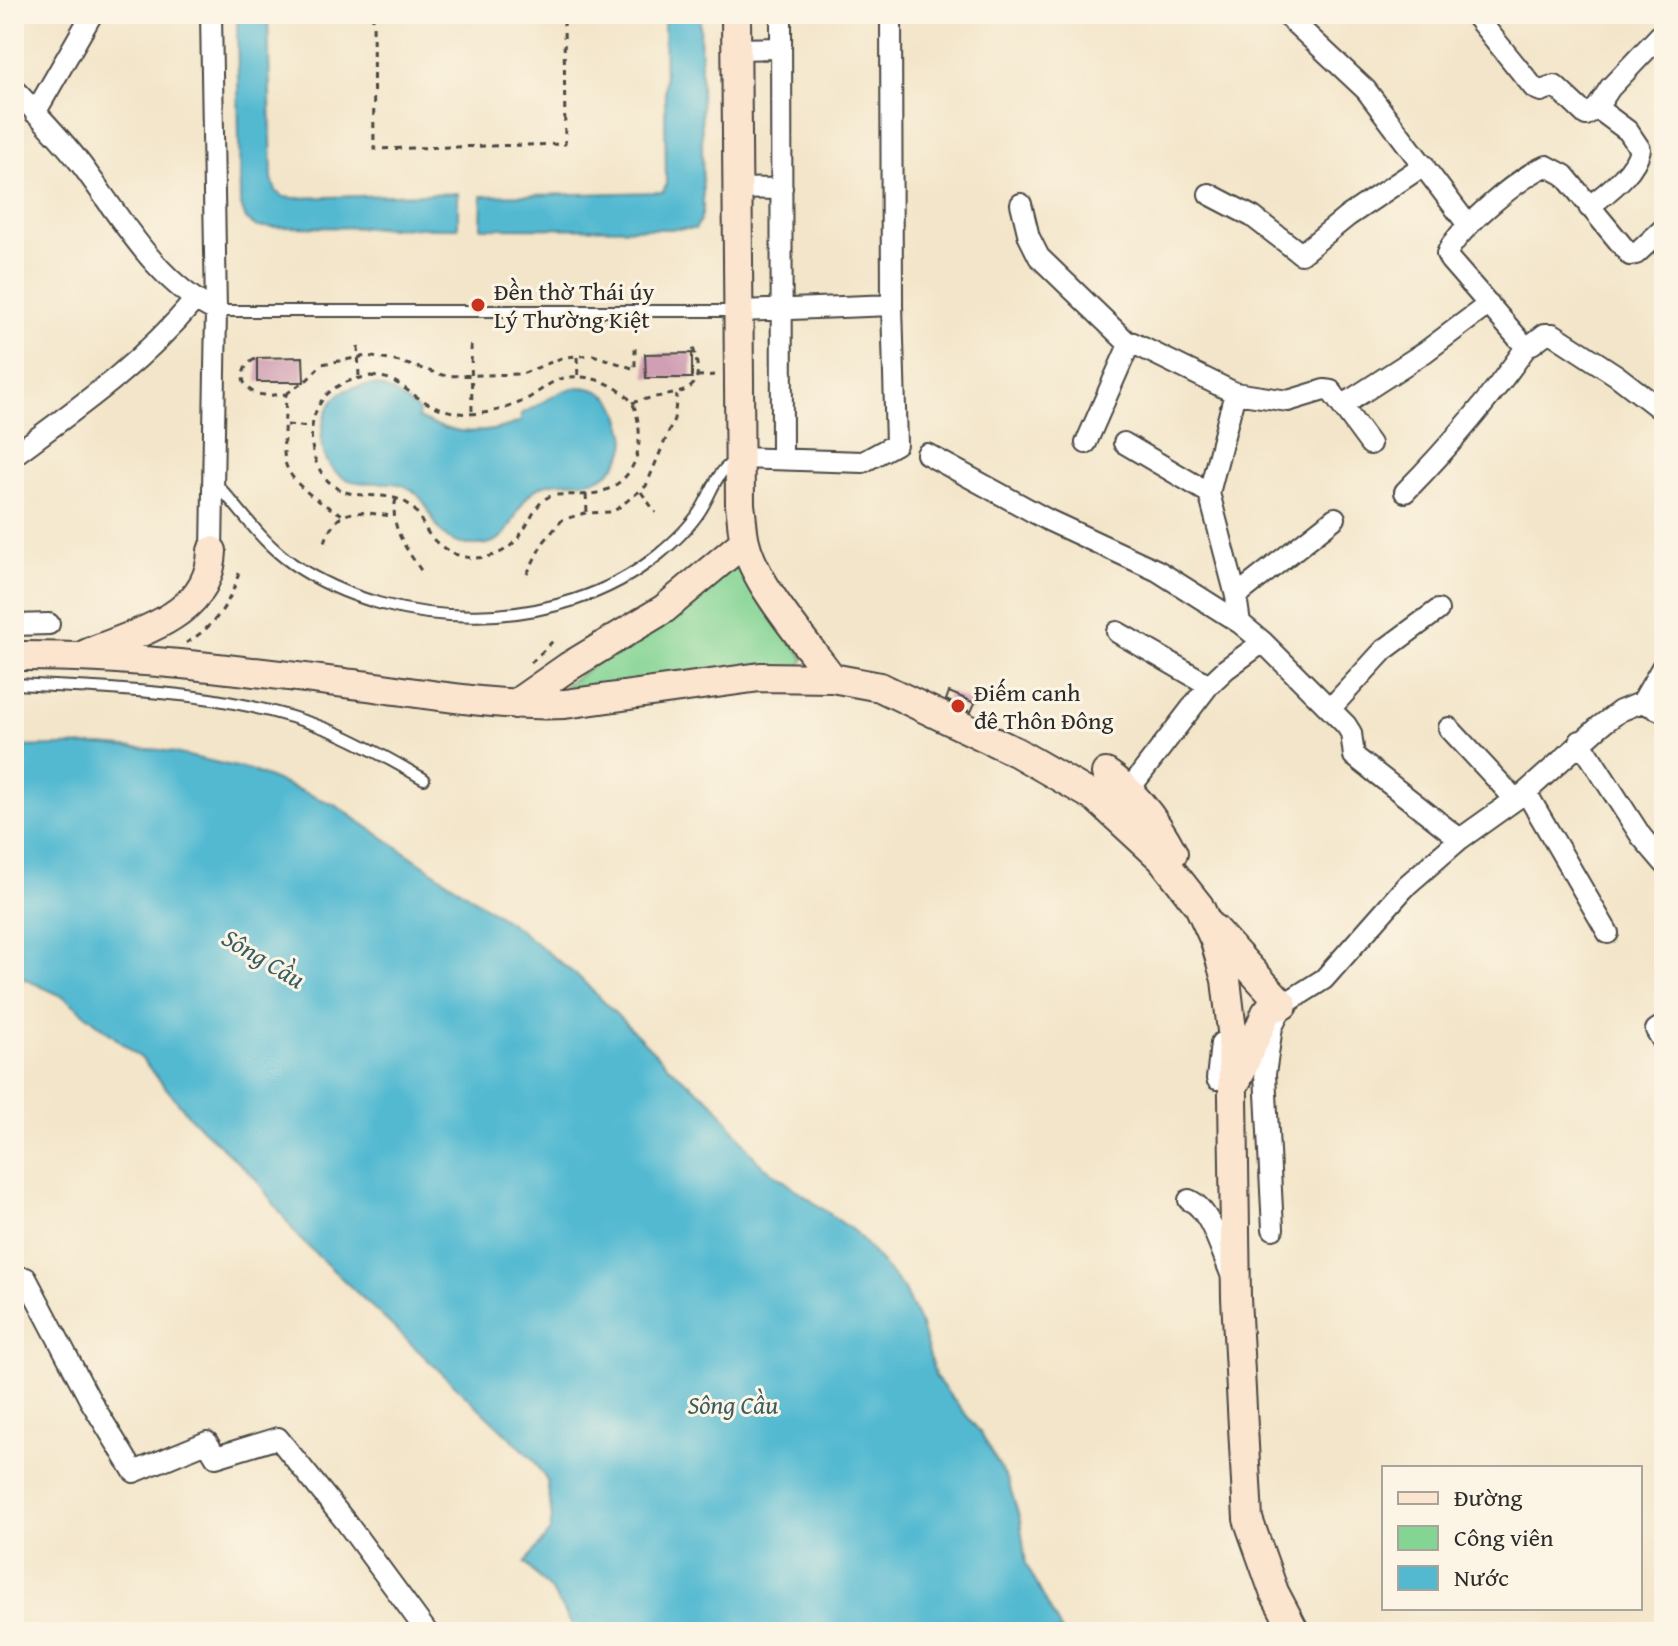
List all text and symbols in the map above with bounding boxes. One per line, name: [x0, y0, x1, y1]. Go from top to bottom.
place label: Đền thờ Thái úy Lý Thường Kiệt: [494, 274, 654, 337]
marker: Đền thờ Thái úy Lý Thường Kiệt: [469, 296, 487, 314]
place label: Điếm canh đê Thôn Đông: [974, 675, 1114, 738]
marker: Điếm canh đê Thôn Đông: [949, 697, 967, 715]
water label: Sông Cầu: [215, 918, 313, 998]
water label: Sông Cầu: [687, 1385, 779, 1424]
legend: [1382, 1466, 1642, 1610]
text: Đường: [1454, 1480, 1523, 1515]
text: Công viên: [1454, 1520, 1554, 1555]
text: Nước: [1454, 1560, 1509, 1595]

